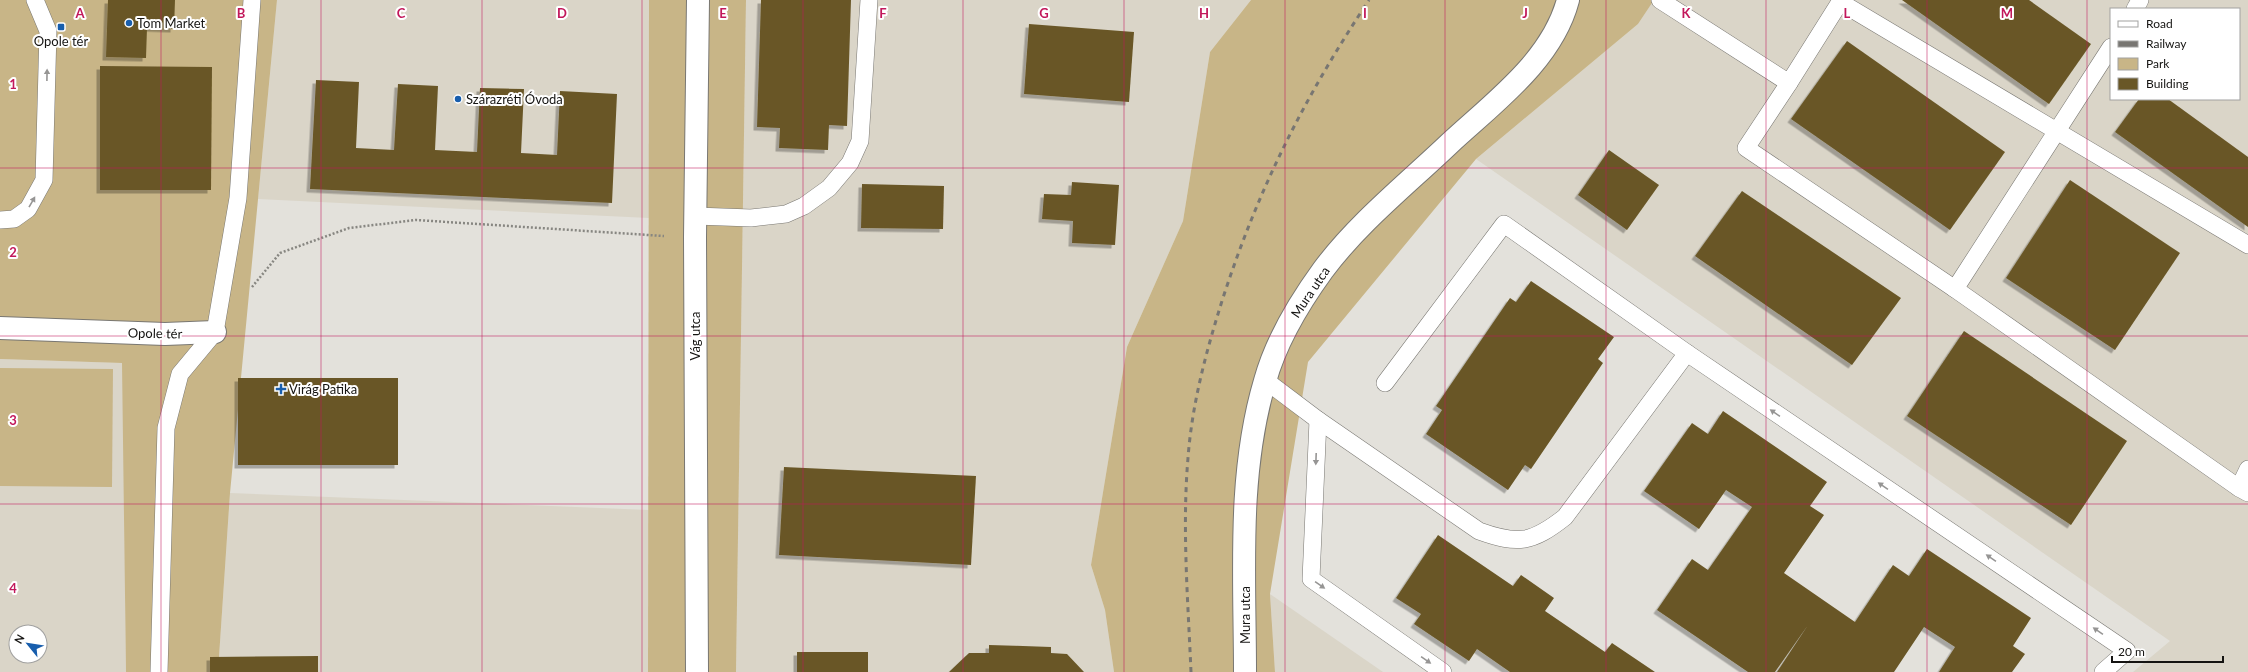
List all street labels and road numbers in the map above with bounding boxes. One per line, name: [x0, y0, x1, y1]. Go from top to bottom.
street label: Mura utca: [1287, 263, 1333, 321]
street label: Vág utca: [687, 312, 703, 360]
street label: Opole tér: [128, 325, 183, 341]
street label: Mura utca: [1237, 586, 1253, 644]

